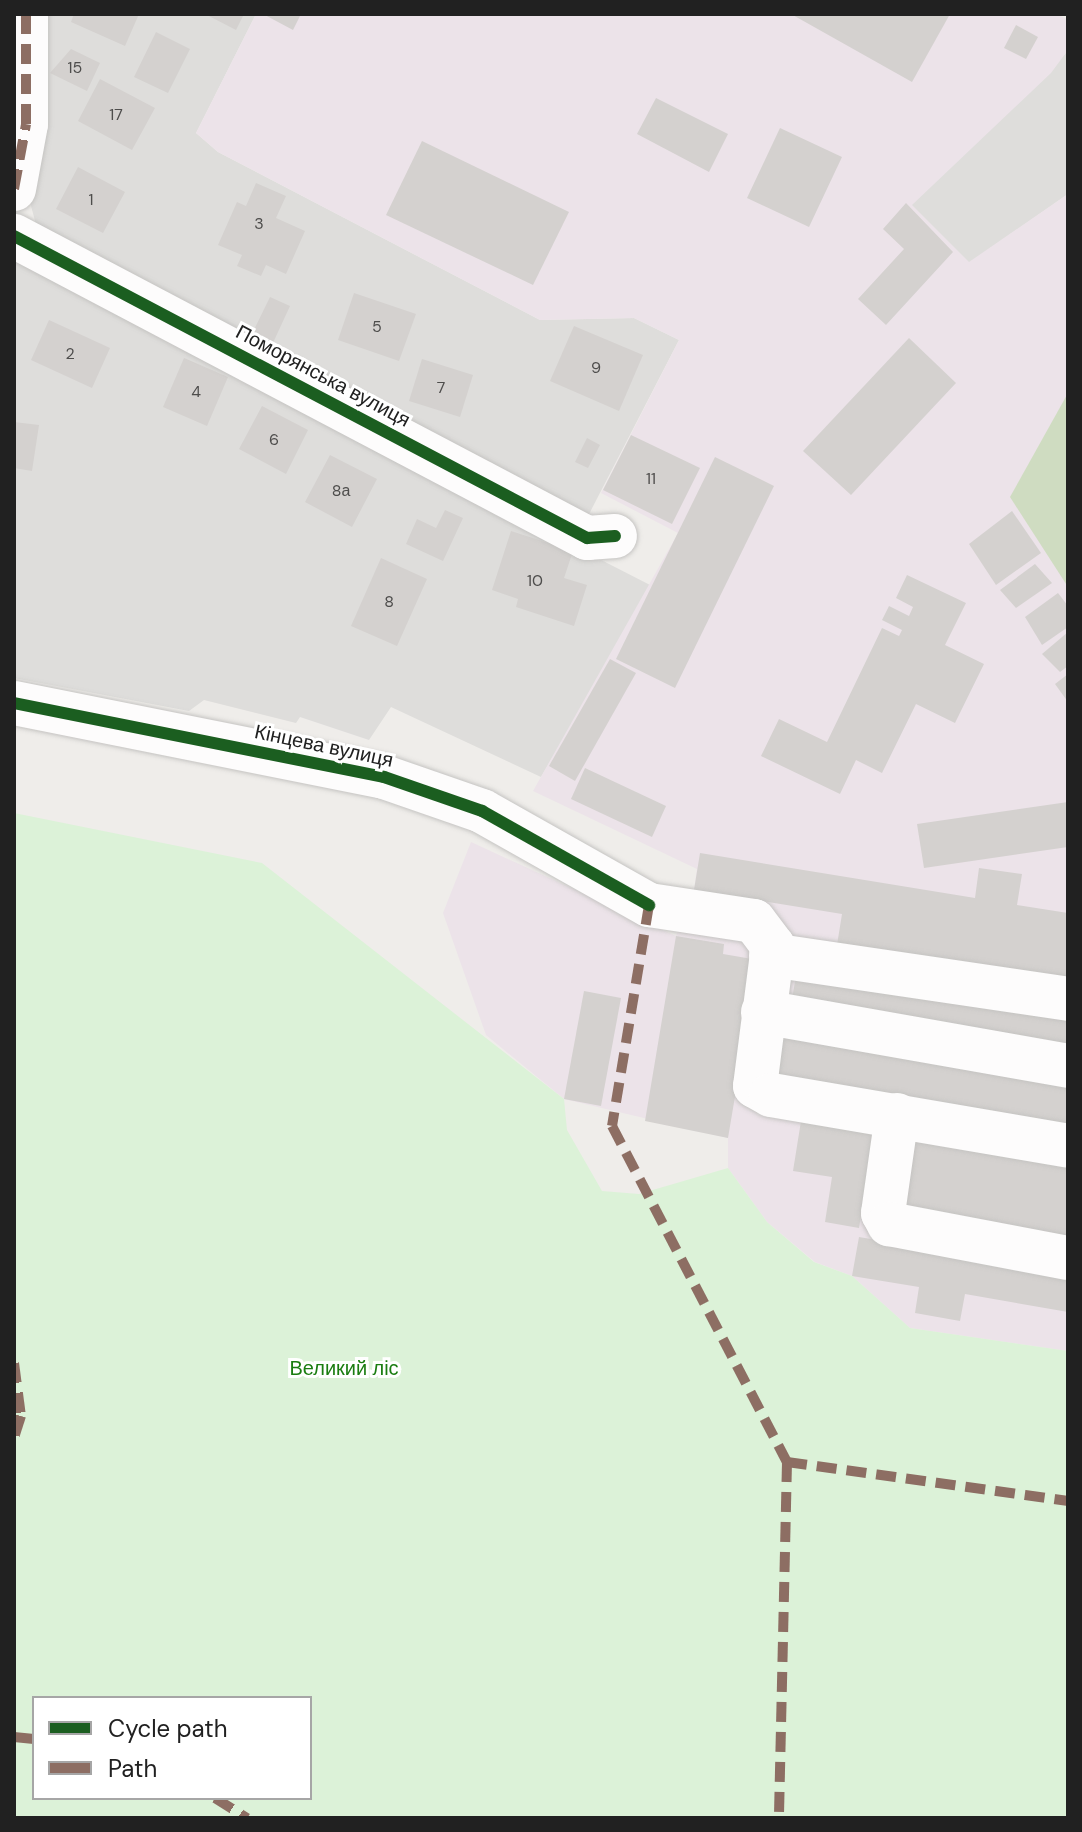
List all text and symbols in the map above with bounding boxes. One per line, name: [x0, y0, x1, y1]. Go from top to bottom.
house number: 15: [68, 58, 82, 78]
house number: 17: [109, 105, 123, 125]
house number: 1: [89, 190, 93, 210]
house number: 3: [254, 214, 264, 234]
house number: 5: [372, 317, 382, 337]
street label: Поморянська вулиця: [232, 320, 414, 432]
house number: 2: [65, 344, 75, 364]
house number: 9: [591, 358, 601, 378]
house number: 7: [437, 378, 445, 398]
house number: 4: [191, 382, 201, 402]
house number: 6: [269, 430, 279, 450]
house number: 11: [646, 469, 656, 489]
house number: 8а: [332, 481, 350, 501]
house number: 10: [527, 571, 543, 591]
house number: 8: [384, 592, 394, 612]
street label: Кінцева вулиця: [252, 720, 396, 772]
park label: Великий ліс: [289, 1356, 399, 1380]
legend: [32, 1696, 312, 1800]
text: Cycle path: [108, 1713, 227, 1744]
text: Path: [108, 1753, 157, 1784]

